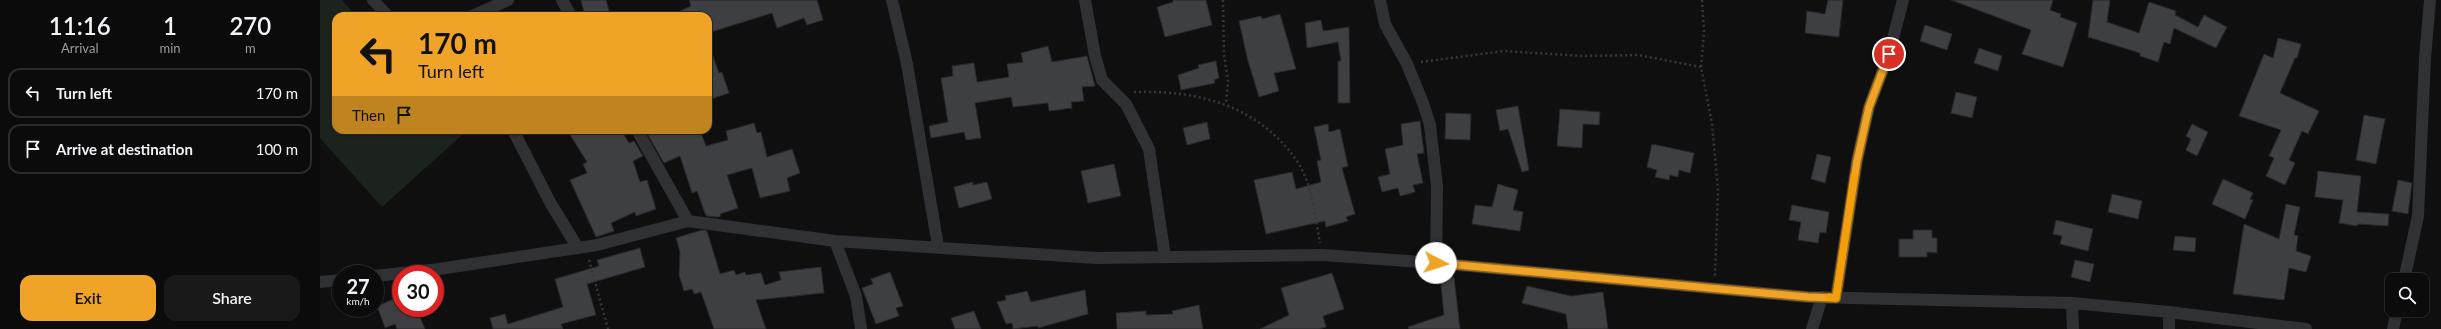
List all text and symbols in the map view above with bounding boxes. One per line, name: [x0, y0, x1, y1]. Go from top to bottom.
text: 11:16: [49, 11, 111, 40]
text: 1: [163, 11, 177, 40]
text: 270: [229, 11, 271, 40]
text: 170 m: [418, 26, 497, 60]
icon: left: [352, 28, 404, 80]
pin: [1872, 37, 1906, 71]
text: Arrival: [61, 40, 98, 56]
text: min: [159, 40, 181, 56]
text: m: [245, 40, 256, 56]
icon: arrive: [1878, 43, 1900, 65]
text: Turn left: [418, 60, 484, 82]
icon: left: [22, 82, 44, 104]
text: Turn left: [56, 84, 112, 102]
text: 170 m: [256, 84, 298, 102]
icon: arrive: [393, 104, 415, 126]
text: Then: [352, 106, 385, 124]
icon: arrive: [22, 138, 44, 160]
text: Arrive at destination: [56, 140, 193, 158]
text: 100 m: [256, 140, 298, 158]
position arrow: [1415, 242, 1457, 284]
speed limit sign: 30: [392, 265, 444, 317]
map controls: [2385, 273, 2429, 317]
button: search: [2385, 273, 2429, 317]
text: 27: [346, 274, 370, 298]
button: Exit: [20, 275, 156, 321]
button: Share: [164, 275, 300, 321]
text: km/h: [346, 295, 370, 307]

